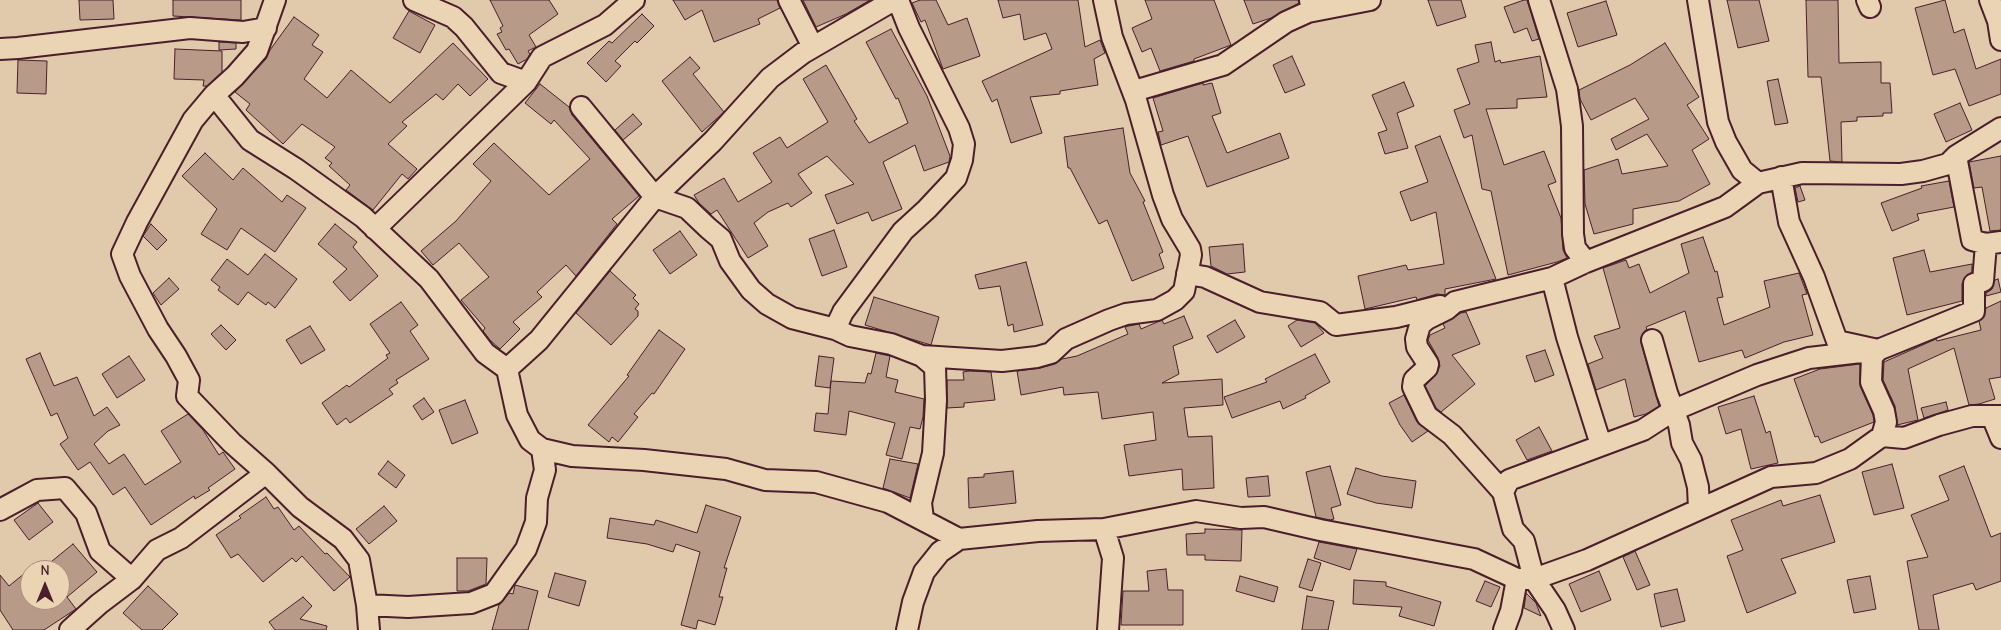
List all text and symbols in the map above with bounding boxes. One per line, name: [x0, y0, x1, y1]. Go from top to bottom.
north arrow: [20, 560, 70, 610]
text: N: [40, 562, 50, 579]

